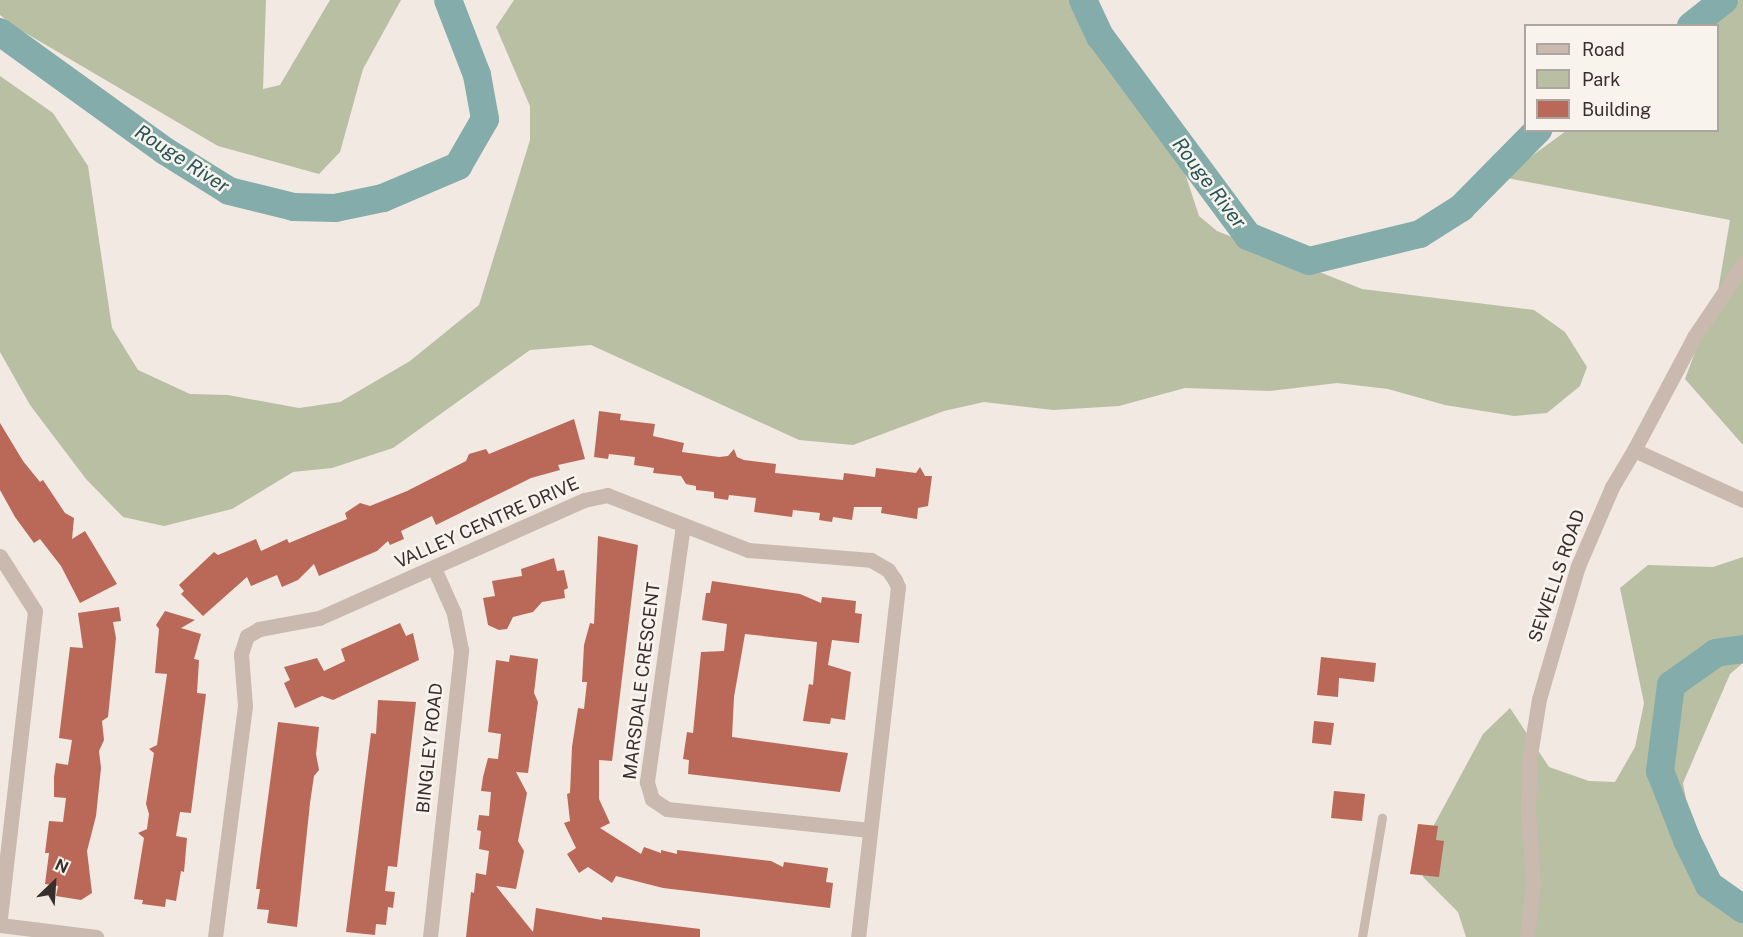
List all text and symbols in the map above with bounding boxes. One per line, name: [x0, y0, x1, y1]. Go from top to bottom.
legend: [1524, 24, 1719, 132]
text: Road: [1582, 39, 1625, 60]
text: Park: [1582, 69, 1620, 90]
text: Building: [1582, 99, 1651, 120]
water label: Rouge River: [130, 120, 234, 198]
water label: Rouge River: [1167, 133, 1251, 233]
street label: VALLEY CENTRE DRIVE: [392, 473, 582, 573]
street label: SEWELLS ROAD: [1524, 507, 1590, 645]
street label: MARSDALE CRESCENT: [619, 581, 665, 781]
street label: BINGLEY ROAD: [412, 682, 448, 814]
north arrow: [24, 853, 84, 913]
text: N: [52, 855, 71, 877]

